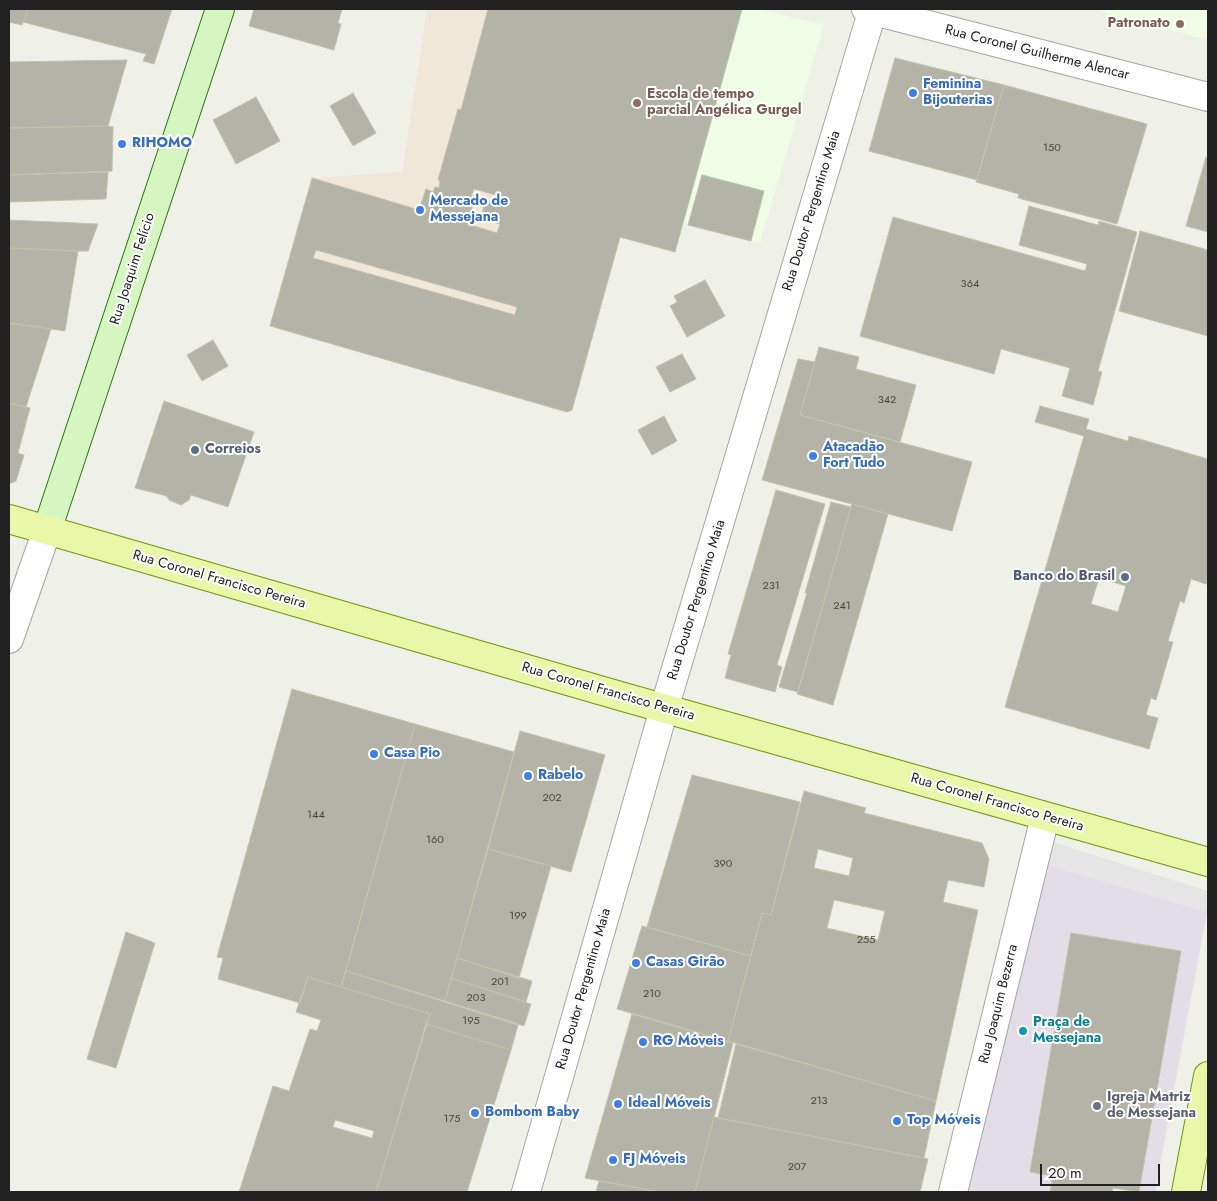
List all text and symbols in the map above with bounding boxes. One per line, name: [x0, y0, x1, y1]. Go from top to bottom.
place label: Patronato: [1108, 16, 1170, 32]
marker: Patronato: [1174, 18, 1186, 30]
street label: Rua Coronel Guilherme Alencar: [943, 22, 1131, 84]
place label: Feminina Bijouterias: [923, 77, 992, 110]
place label: Escola de tempo parcial Angélica Gurgel: [647, 87, 802, 120]
marker: Feminina Bijouterias: [907, 87, 919, 99]
marker: Escola de tempo parcial Angélica Gurgel: [631, 97, 643, 109]
street label: Rua Doutor Pergentino Maia: [780, 129, 844, 293]
place label: RIHOMO: [132, 136, 192, 152]
marker: RIHOMO: [116, 138, 128, 150]
house number: 150: [1043, 141, 1061, 155]
place label: Mercado de Messejana: [430, 194, 508, 226]
marker: Mercado de Messejana: [414, 204, 426, 216]
street label: Rua Joaquim Felício: [107, 211, 159, 327]
house number: 364: [961, 277, 979, 291]
house number: 342: [878, 393, 896, 407]
place label: Atacadão Fort Tudo: [823, 440, 885, 472]
place label: Correios: [205, 442, 261, 458]
marker: Correios: [189, 444, 201, 456]
marker: Atacadão Fort Tudo: [807, 450, 819, 462]
street label: Rua Doutor Pergentino Maia: [665, 518, 729, 682]
street label: Rua Coronel Francisco Pereira: [131, 547, 307, 613]
place label: Banco do Brasil: [1013, 569, 1115, 585]
marker: Banco do Brasil: [1119, 571, 1131, 583]
house number: 231: [762, 579, 780, 593]
house number: 241: [833, 599, 851, 613]
street label: Rua Coronel Francisco Pereira: [520, 659, 696, 725]
place label: Casa Pio: [384, 746, 440, 762]
marker: Casa Pio: [368, 748, 380, 760]
place label: Rabelo: [538, 768, 583, 784]
marker: Rabelo: [522, 770, 534, 782]
street label: Rua Coronel Francisco Pereira: [909, 770, 1085, 836]
house number: 202: [542, 791, 562, 805]
house number: 144: [307, 808, 325, 822]
house number: 160: [426, 833, 444, 847]
house number: 390: [714, 857, 732, 871]
street label: Rua Doutor Pergentino Maia: [553, 906, 615, 1072]
house number: 199: [509, 909, 527, 923]
house number: 255: [857, 933, 875, 947]
street label: Rua Joaquim Bezerra: [976, 943, 1022, 1065]
place label: Casas Girão: [646, 955, 725, 971]
marker: Casas Girão: [630, 957, 642, 969]
house number: 201: [491, 975, 509, 989]
house number: 210: [643, 987, 661, 1001]
house number: 203: [467, 991, 485, 1005]
house number: 195: [462, 1014, 480, 1028]
place label: Praça de Messejana: [1033, 1015, 1101, 1048]
marker: Praça de Messejana: [1017, 1025, 1029, 1037]
place label: RG Móveis: [653, 1034, 724, 1050]
marker: RG Móveis: [637, 1036, 649, 1048]
place label: Igreja Matriz de Messejana: [1107, 1090, 1196, 1122]
house number: 213: [810, 1094, 828, 1108]
place label: Ideal Móveis: [628, 1096, 711, 1112]
marker: Ideal Móveis: [612, 1098, 624, 1110]
marker: Igreja Matriz de Messejana: [1091, 1100, 1103, 1112]
place label: Bombom Baby: [485, 1105, 579, 1121]
marker: Bombom Baby: [469, 1107, 481, 1119]
house number: 175: [444, 1112, 460, 1126]
place label: Top Móveis: [907, 1113, 981, 1129]
marker: Top Móveis: [891, 1115, 903, 1127]
place label: FJ Móveis: [623, 1152, 686, 1168]
marker: FJ Móveis: [607, 1154, 619, 1166]
scale bar: [1042, 1154, 1162, 1186]
house number: 207: [788, 1160, 806, 1174]
text: 20 m: [1048, 1162, 1082, 1184]

